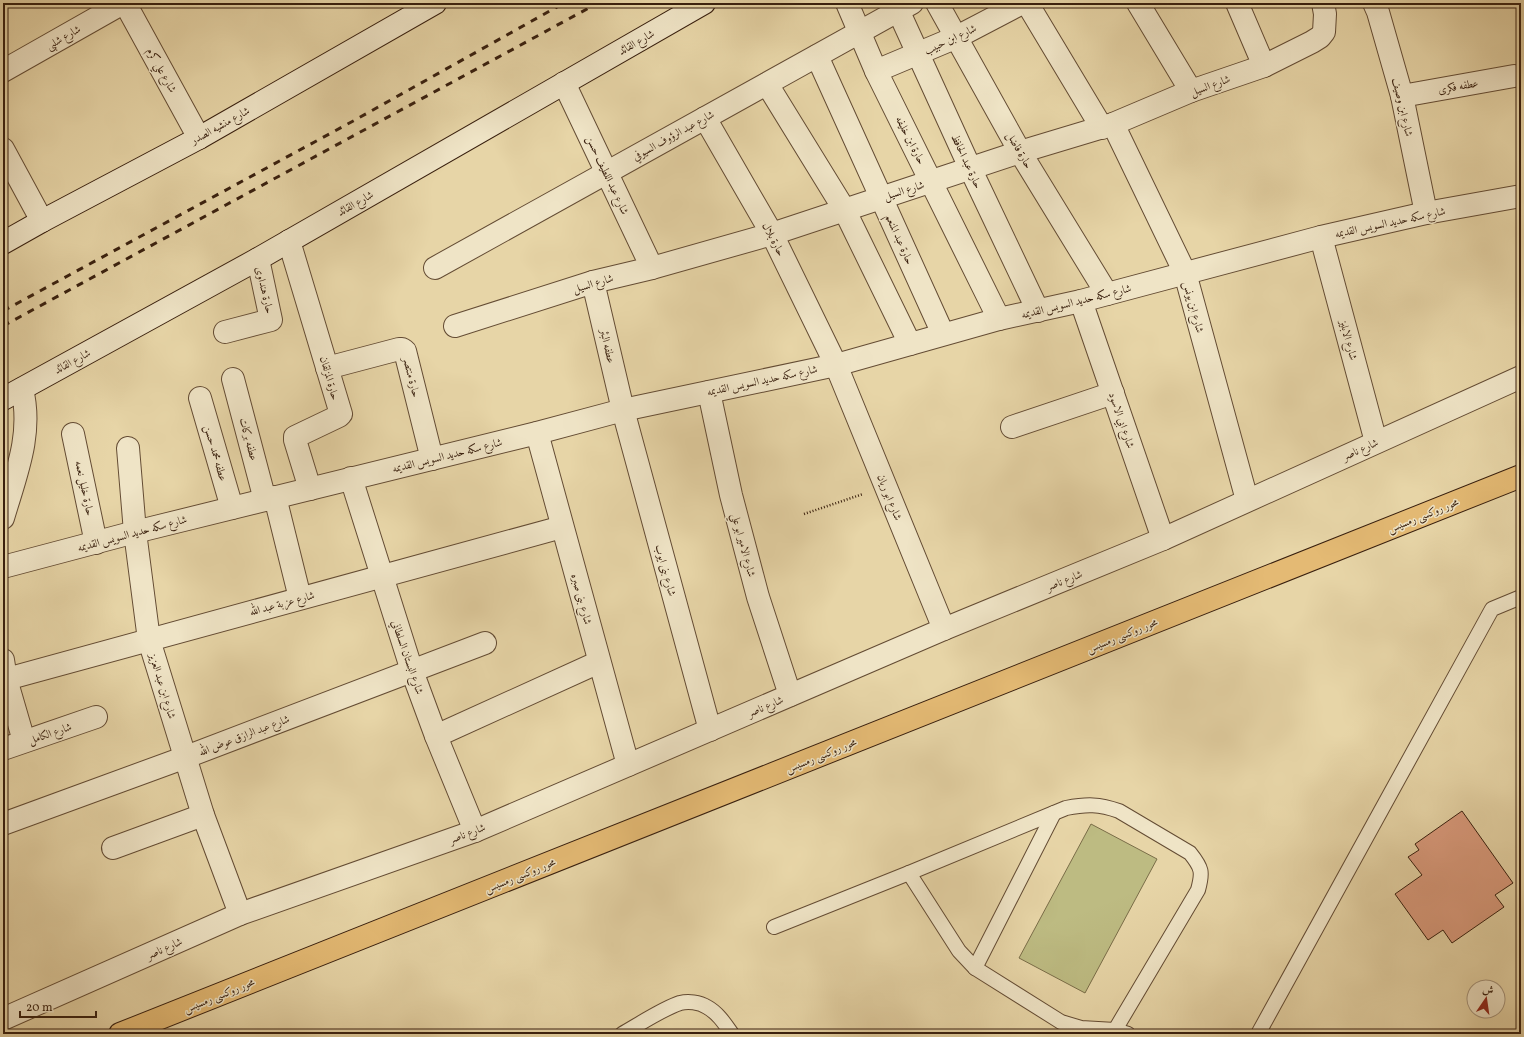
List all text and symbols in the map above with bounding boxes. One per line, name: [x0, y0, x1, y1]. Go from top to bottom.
street label: شارع شلبى: [44, 22, 84, 55]
street label: شارع ابن حبيب: [922, 22, 980, 60]
street label: شارع القائد: [616, 27, 658, 61]
street label: شارع علي كرم: [140, 46, 179, 97]
street label: شارع السيل: [1188, 72, 1233, 102]
street label: شارع ابن وصيف: [1387, 76, 1416, 138]
street label: عطفه فكرى: [1437, 77, 1480, 98]
street label: شارع منشيه الصدر: [188, 104, 253, 150]
street label: شارع عبد الرؤوف السيوفي: [630, 108, 718, 166]
street label: حارة ابن خليفه: [891, 114, 928, 168]
street label: حارة فاضل: [1002, 130, 1035, 172]
street label: حارة عبد الحافظ: [946, 132, 985, 192]
street label: شارع عبد اللطيف حسن: [581, 134, 631, 218]
street label: شارع السيل: [882, 178, 927, 206]
street label: شارع القائد: [335, 188, 377, 222]
street label: شارع سكه حديد السويس القديمه: [1334, 204, 1447, 244]
street label: حارة عبد المنعم: [879, 212, 917, 268]
street label: حارة بلال: [758, 220, 788, 259]
street label: حارة هنداوى: [251, 265, 276, 316]
street label: شارع السيل: [571, 271, 616, 298]
street label: شارع ابن يونس: [1177, 280, 1207, 335]
street label: شارع سكه حديد السويس القديمه: [1020, 282, 1133, 324]
street label: شارع الابليز: [1334, 318, 1360, 362]
street label: عطفه البئر: [595, 327, 618, 365]
street label: شارع القائد: [52, 346, 94, 379]
street label: حارة المزلقان: [315, 355, 342, 402]
street label: حارة منتصر: [398, 355, 423, 399]
street label: شارع سكه حديد السويس القديمه: [706, 362, 819, 402]
street label: شارع ابي الاسود: [1103, 390, 1137, 451]
street label: عطفه بركات: [235, 416, 261, 463]
street label: عطفه محمد حسن: [199, 424, 230, 483]
street label: شارع سكه حديد السويس القديمه: [391, 436, 504, 478]
street label: شارع ناصر: [1339, 436, 1381, 466]
street label: حارة خليل نعمه: [70, 459, 97, 518]
street label: شارع ابو ريان: [872, 472, 905, 523]
street label: محور روكسى رمسيس: [1386, 495, 1462, 537]
street label: شارع الامير ابو علي: [725, 512, 758, 579]
street label: شارع سكه حديد السويس القديمه: [76, 513, 189, 557]
street label: شارع بنى ايوب: [649, 543, 679, 598]
street label: شارع ناصر: [1043, 567, 1085, 597]
street label: شارع بنى صبره: [566, 572, 595, 627]
street label: شارع عزبة عبد الله: [247, 586, 317, 621]
street label: محور روكسى رمسيس: [1085, 615, 1161, 657]
street label: شارع البستان السلطاني: [386, 618, 426, 697]
street label: شارع ابن عبد العزيز: [143, 651, 179, 721]
street label: شارع ناصر: [744, 693, 786, 723]
street label: شارع عبد الرازق عوض الله: [196, 709, 292, 762]
street label: شارع الكامل: [27, 720, 74, 750]
street label: محور روكسى رمسيس: [784, 735, 860, 777]
street label: شارع ناصر: [446, 821, 488, 849]
street label: محور روكسى رمسيس: [483, 855, 559, 897]
street label: شارع ناصر: [143, 935, 185, 965]
street label: محور روكسى رمسيس: [182, 975, 258, 1017]
north arrow: [1466, 979, 1506, 1019]
text: ش: [1481, 982, 1495, 999]
scale bar: [20, 993, 96, 1019]
text: 20 m: [26, 1000, 53, 1016]

